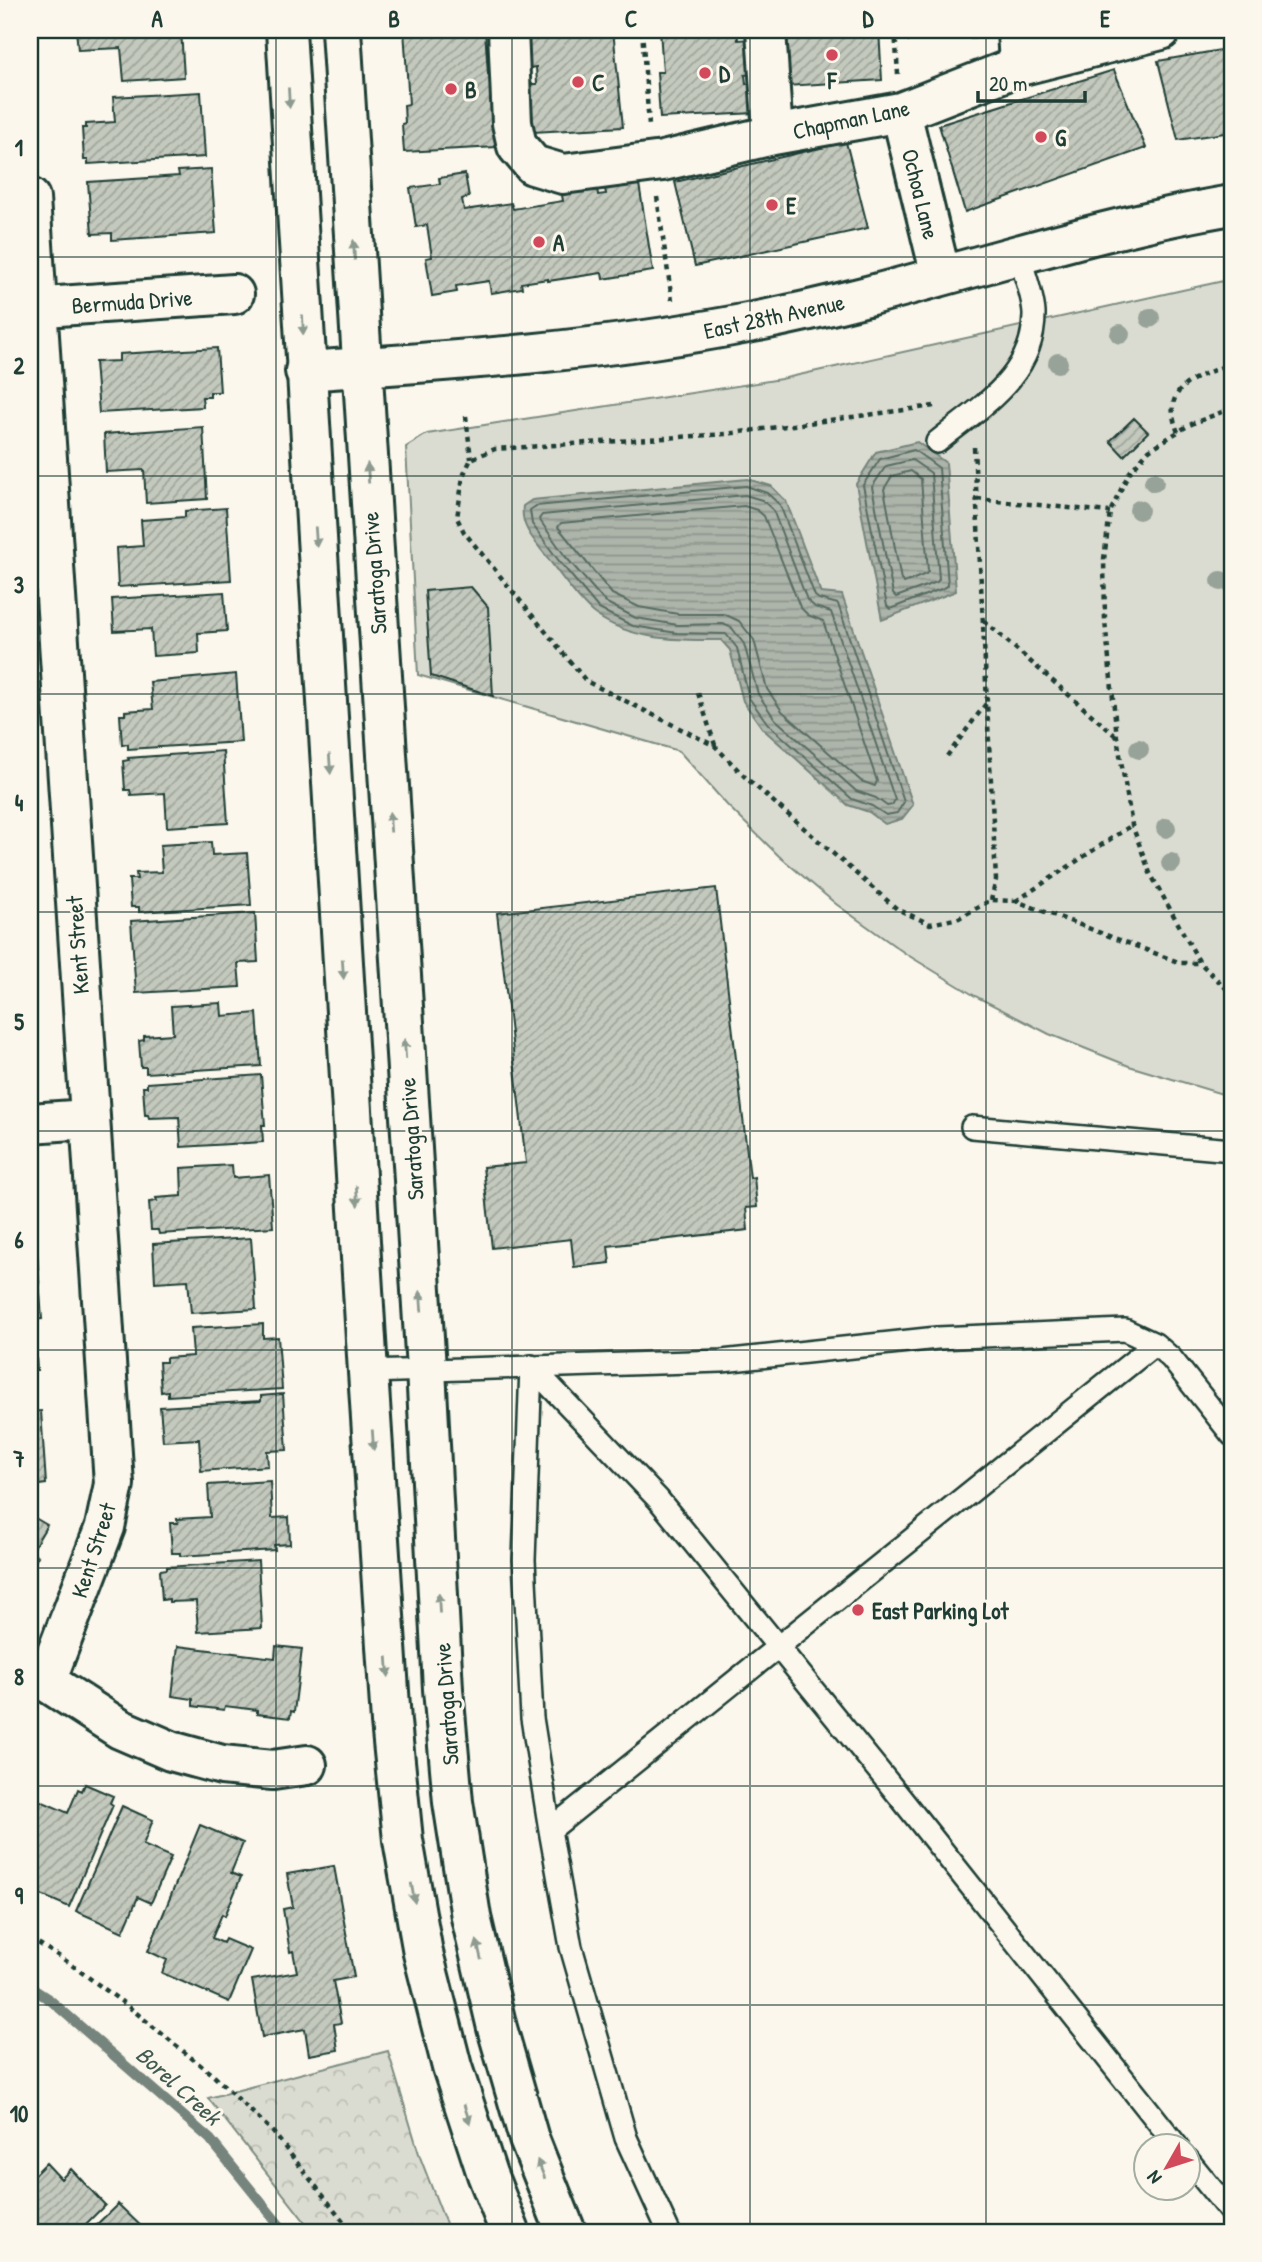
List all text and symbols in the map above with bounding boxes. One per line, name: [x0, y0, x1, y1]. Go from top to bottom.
text: A: [151, 3, 163, 34]
text: B: [388, 3, 400, 34]
text: C: [625, 3, 637, 34]
text: D: [863, 3, 875, 34]
text: E: [1100, 3, 1111, 34]
marker: F: [824, 47, 840, 63]
place label: D: [719, 58, 731, 89]
scale bar: [978, 60, 1085, 104]
marker: D: [697, 65, 713, 81]
place label: F: [827, 65, 838, 96]
place label: C: [592, 67, 605, 98]
text: 20 m: [989, 69, 1027, 98]
place label: B: [465, 74, 477, 105]
marker: C: [570, 74, 586, 90]
marker: B: [443, 81, 459, 97]
one-way arrow: [284, 87, 295, 109]
street label: Chapman Lane: [790, 92, 912, 146]
place label: G: [1055, 122, 1067, 153]
marker: G: [1033, 129, 1049, 145]
text: 1: [15, 132, 23, 163]
street label: Ochoa Lane: [895, 146, 947, 242]
place label: E: [786, 190, 797, 221]
marker: E: [764, 197, 780, 213]
place label: A: [553, 227, 565, 258]
marker: A: [531, 234, 547, 250]
one-way arrow: [349, 239, 360, 261]
street label: Bermuda Drive: [71, 281, 193, 321]
street label: East 28th Avenue: [701, 286, 847, 346]
one-way arrow: [297, 314, 308, 336]
text: 2: [14, 350, 25, 381]
one-way arrow: [362, 462, 373, 484]
street label: Saratoga Drive: [354, 511, 394, 635]
one-way arrow: [310, 526, 321, 548]
text: 3: [14, 569, 24, 600]
one-way arrow: [325, 753, 336, 775]
text: 4: [15, 787, 24, 818]
one-way arrow: [385, 811, 396, 833]
street label: Kent Street: [58, 894, 96, 995]
one-way arrow: [338, 958, 349, 980]
text: 5: [14, 1006, 24, 1037]
one-way arrow: [399, 1038, 410, 1060]
street label: Saratoga Drive: [391, 1077, 431, 1201]
one-way arrow: [352, 1185, 363, 1207]
text: 6: [14, 1224, 24, 1255]
one-way arrow: [415, 1290, 426, 1312]
one-way arrow: [368, 1429, 379, 1451]
text: 7: [12, 1443, 25, 1474]
street label: Kent Street: [63, 1497, 123, 1602]
one-way arrow: [433, 1592, 444, 1614]
place label: East Parking Lot: [872, 1595, 1010, 1627]
marker: East Parking Lot: [850, 1602, 866, 1618]
street label: Saratoga Drive: [426, 1642, 466, 1766]
one-way arrow: [383, 1656, 394, 1678]
text: 8: [14, 1661, 24, 1692]
text: 9: [15, 1880, 24, 1911]
one-way arrow: [407, 1882, 418, 1904]
one-way arrow: [473, 1939, 484, 1961]
water label: Borel Creek: [130, 2038, 230, 2133]
text: 10: [10, 2098, 28, 2129]
one-way arrow: [463, 2103, 473, 2124]
north arrow: [1132, 2132, 1202, 2202]
one-way arrow: [535, 2158, 546, 2179]
text: N: [1141, 2166, 1167, 2190]

